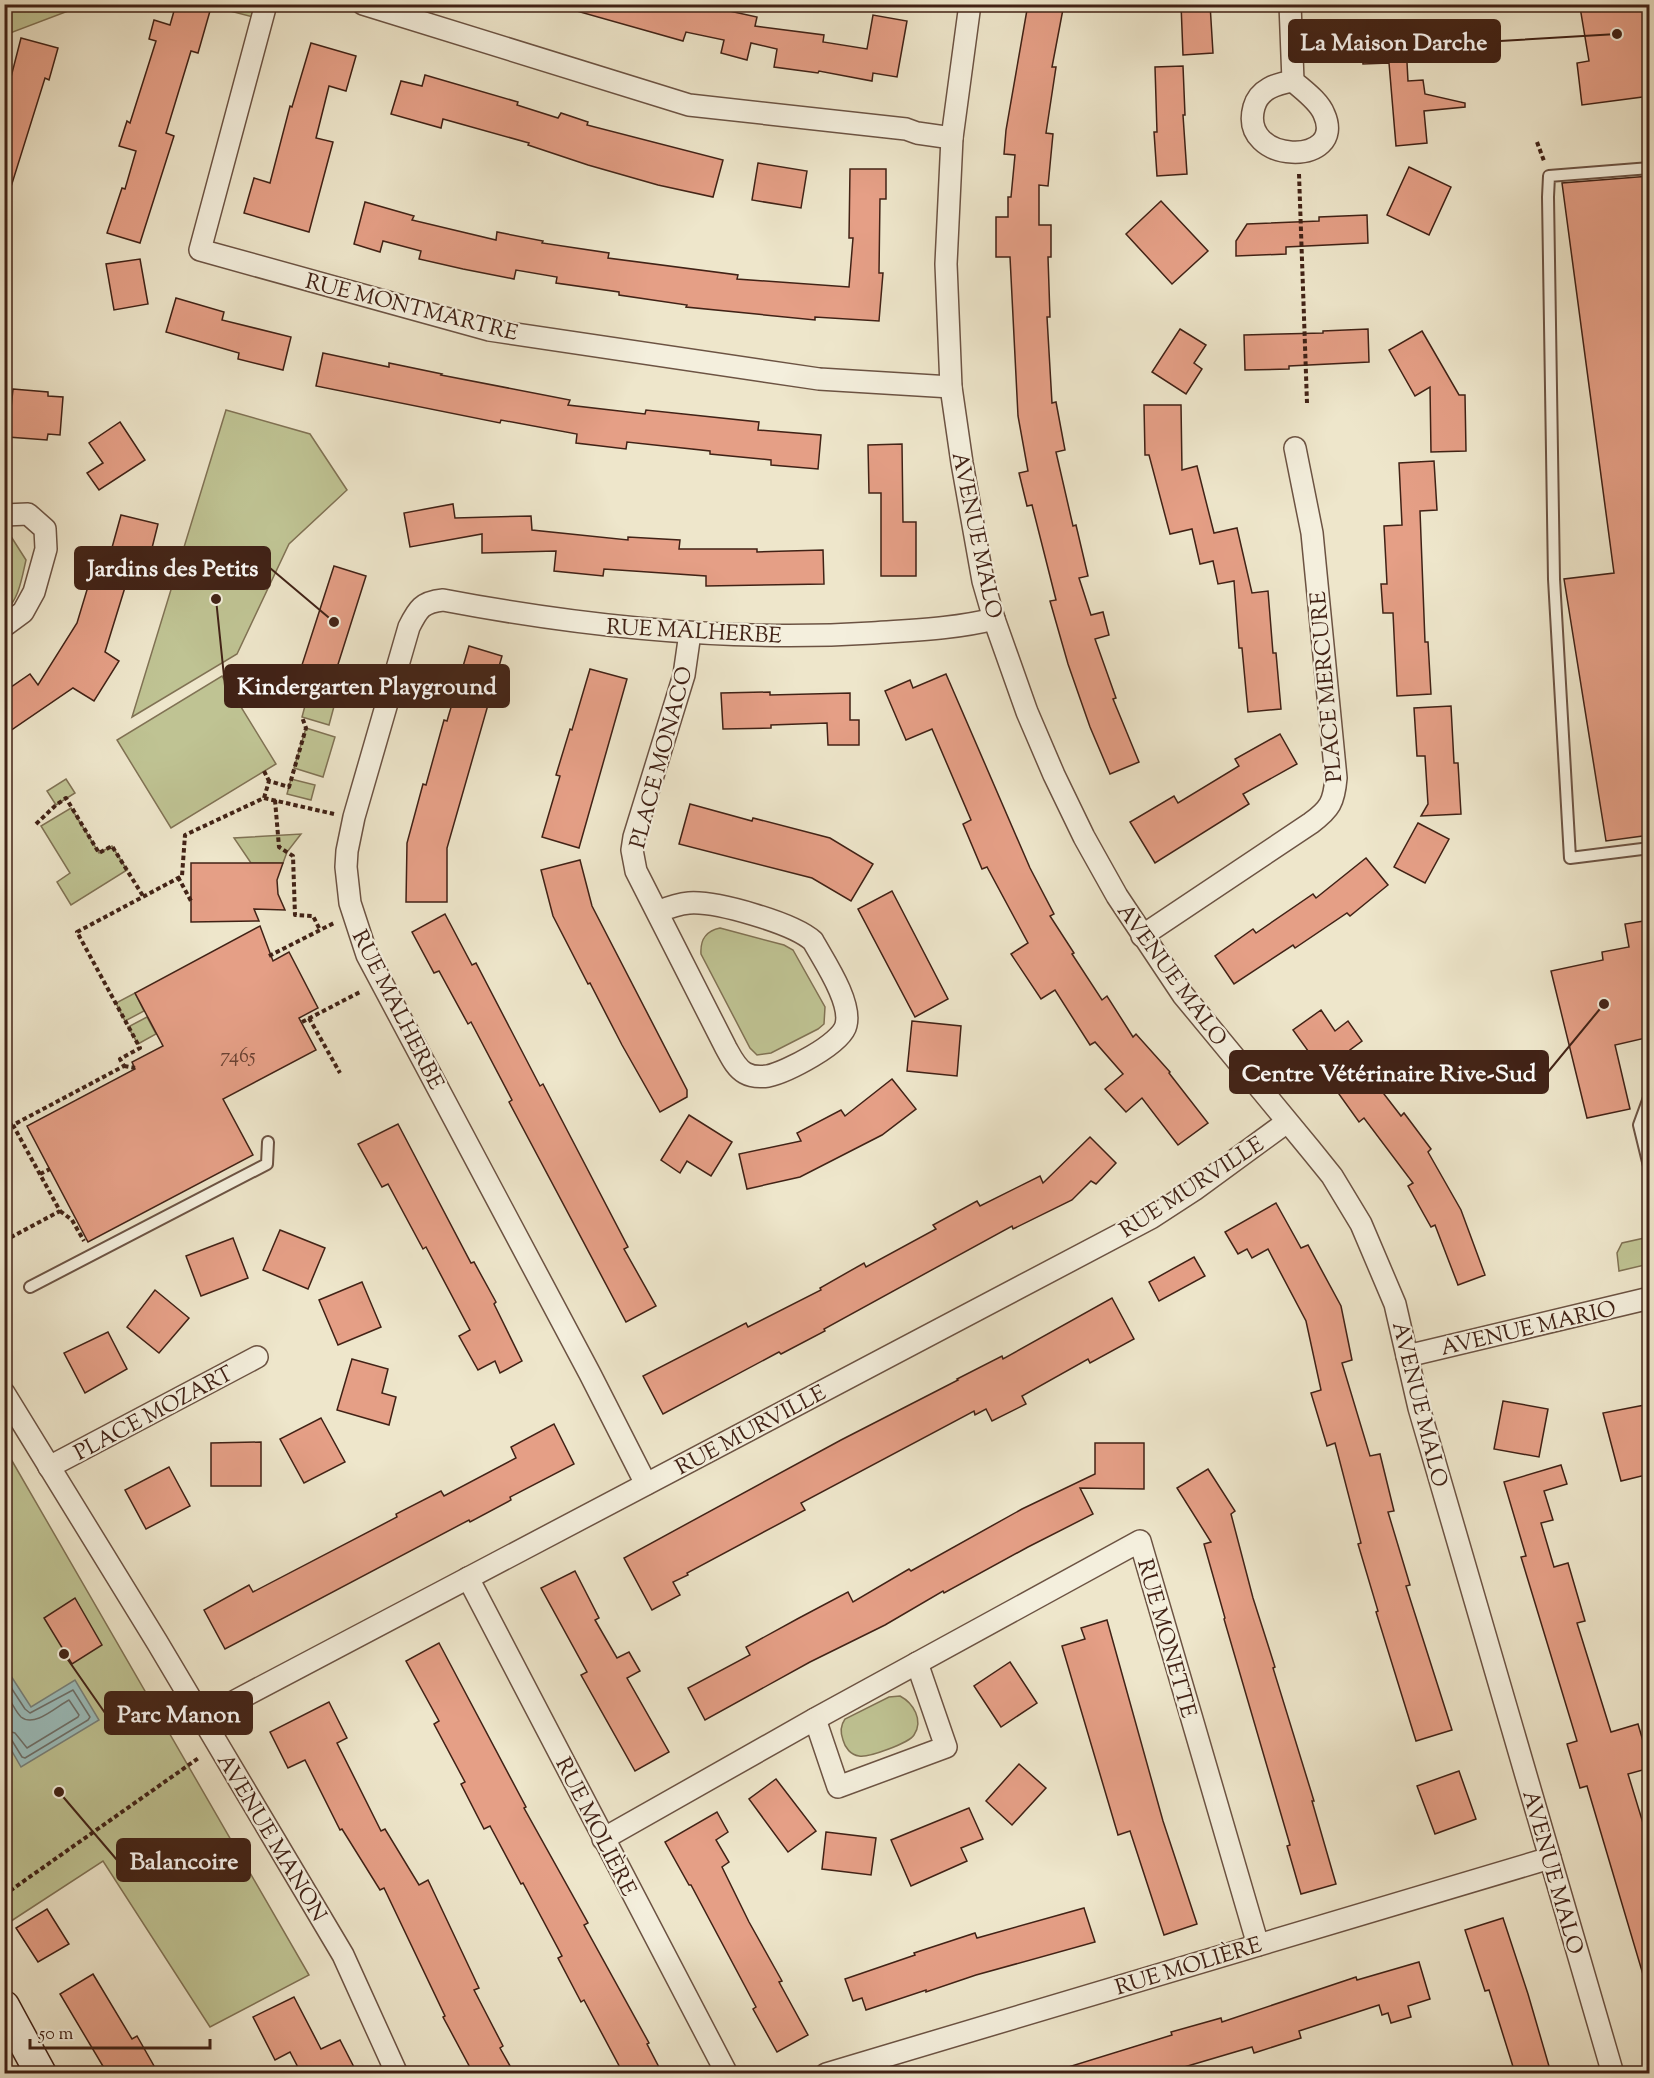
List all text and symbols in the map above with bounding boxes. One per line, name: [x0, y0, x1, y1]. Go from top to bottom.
callout: La Maison Darche: [1289, 20, 1500, 62]
text: La Maison Darche: [1301, 27, 1487, 61]
street label: RUE MONTMARTRE: [302, 267, 521, 351]
street label: AVENUE MALO: [942, 449, 1008, 622]
callout: Jardins des Petits: [75, 547, 270, 589]
text: Jardins des Petits: [86, 553, 258, 587]
street label: PLACE MERCURE: [1304, 590, 1352, 784]
street label: RUE MALHERBE: [605, 612, 782, 654]
street label: PLACE MONACO: [623, 663, 703, 852]
callout: Kindergarten Playground: [225, 665, 509, 707]
text: Kindergarten Playground: [237, 671, 497, 705]
street label: AVENUE MALO: [1108, 898, 1233, 1054]
street label: RUE MALHERBE: [342, 925, 450, 1096]
house number: 7465: [220, 1043, 256, 1072]
callout: Centre Vétérinaire Rive-Sud: [1230, 1051, 1548, 1093]
text: Centre Vétérinaire Rive-Sud: [1242, 1058, 1537, 1092]
street label: RUE MURVILLE: [1114, 1130, 1271, 1247]
street label: AVENUE MARIO: [1438, 1294, 1620, 1366]
street label: AVENUE MALO: [1382, 1319, 1454, 1491]
street label: PLACE MOZART: [69, 1359, 240, 1470]
street label: RUE MURVILLE: [670, 1378, 832, 1485]
street label: RUE MONETTE: [1127, 1556, 1203, 1722]
callout: Parc Manon: [105, 1692, 252, 1734]
text: Parc Manon: [117, 1699, 241, 1733]
street label: AVENUE MANON: [208, 1748, 333, 1929]
street label: RUE MOLIÈRE: [546, 1752, 644, 1902]
street label: AVENUE MALO: [1512, 1787, 1590, 1959]
callout: Balancoire: [117, 1839, 250, 1881]
text: Balancoire: [130, 1846, 238, 1880]
street label: RUE MOLIÈRE: [1111, 1929, 1266, 2005]
scale bar: [30, 2012, 210, 2050]
text: 50 m: [38, 2022, 74, 2048]

